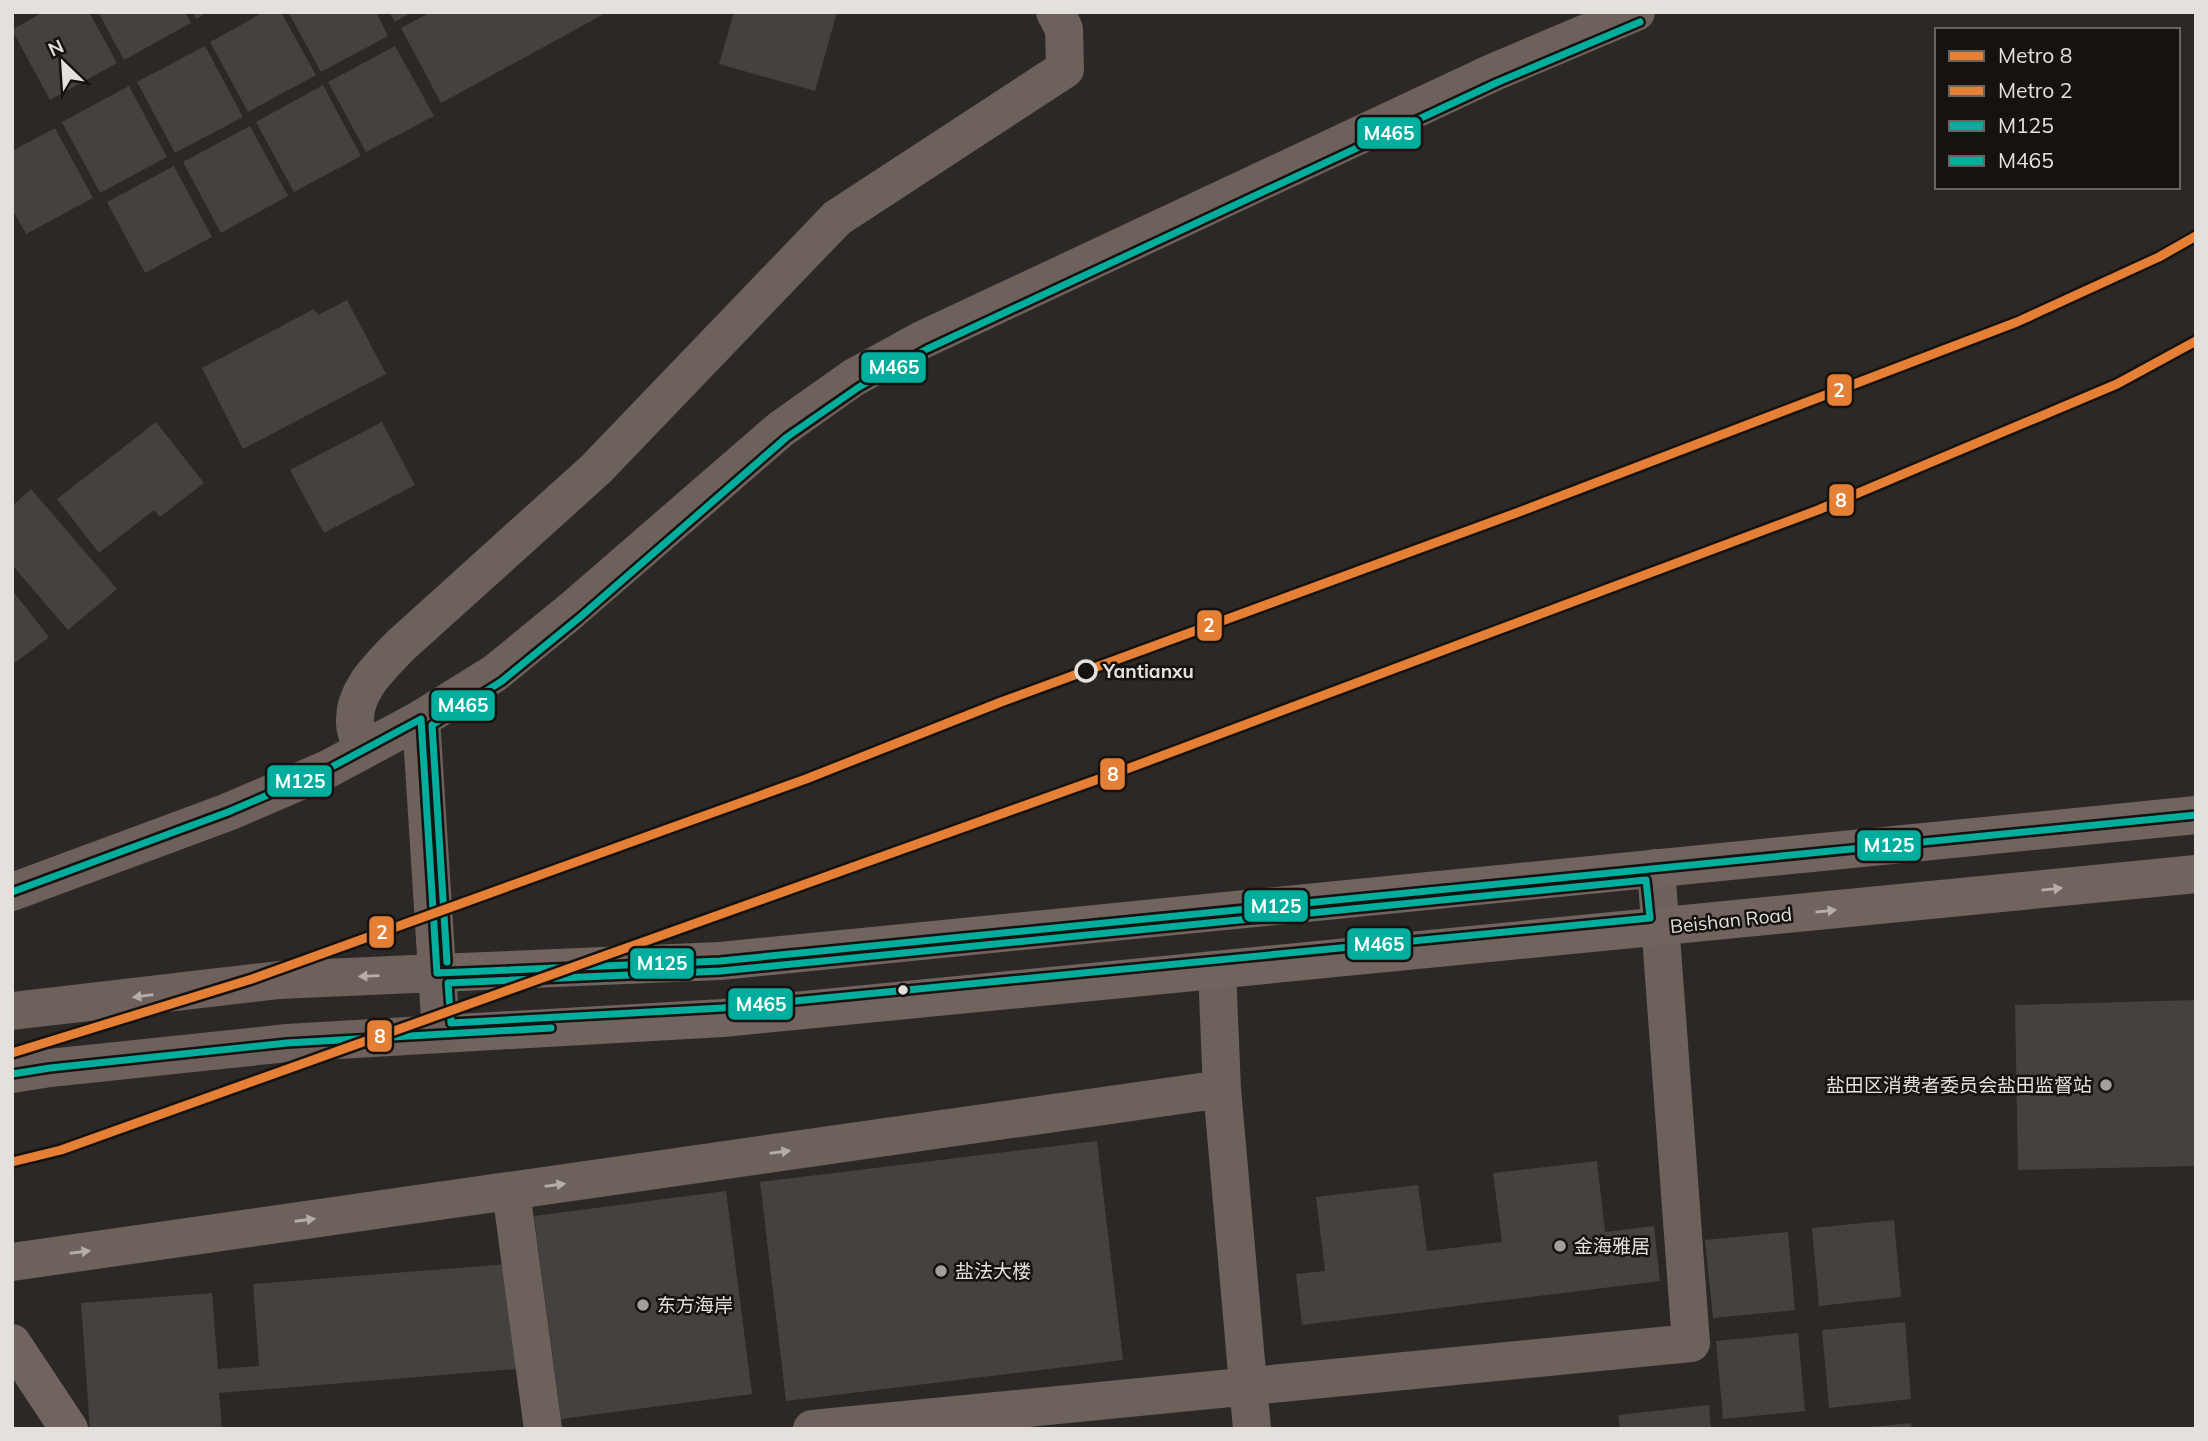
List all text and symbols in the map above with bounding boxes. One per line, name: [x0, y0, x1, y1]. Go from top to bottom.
north arrow: [28, 28, 98, 98]
legend: [1935, 28, 2180, 189]
text: N: [44, 34, 67, 62]
text: Metro 8: [1998, 42, 2072, 68]
text: Metro 2: [1998, 77, 2072, 103]
text: M125: [1998, 112, 2054, 138]
line badge: M465: [1356, 116, 1422, 150]
text: M465: [1364, 121, 1414, 145]
text: M465: [1998, 147, 2054, 173]
line badge: M465: [860, 351, 927, 384]
text: M465: [869, 355, 919, 379]
line badge: 2: [1826, 373, 1853, 407]
text: 2: [1833, 378, 1845, 402]
line badge: 8: [1828, 483, 1855, 517]
text: 8: [1835, 488, 1847, 512]
line badge: 2: [1196, 609, 1223, 642]
text: 2: [1203, 613, 1215, 637]
place label: Yantianxu: [1102, 659, 1194, 683]
marker: Yantianxu: [1075, 660, 1097, 682]
line badge: M465: [430, 689, 496, 722]
text: M465: [438, 693, 488, 717]
line badge: 8: [1099, 757, 1126, 791]
text: 8: [1107, 762, 1119, 786]
line badge: M125: [266, 764, 333, 798]
text: M125: [275, 769, 325, 793]
line badge: M125: [1856, 829, 1922, 862]
text: M125: [1864, 833, 1914, 857]
one-way arrow: [2042, 883, 2064, 894]
line badge: M125: [1243, 889, 1309, 923]
text: M125: [1251, 894, 1301, 918]
street label: Beishan Road: [1669, 902, 1793, 938]
one-way arrow: [1815, 905, 1837, 916]
line badge: 2: [368, 915, 395, 949]
text: 2: [376, 920, 388, 944]
line badge: M465: [1346, 927, 1412, 961]
text: M465: [1354, 932, 1404, 956]
line badge: M125: [629, 947, 695, 980]
text: M125: [637, 951, 687, 975]
one-way arrow: [358, 971, 380, 982]
unlabelled marker: [896, 983, 910, 997]
line badge: M465: [727, 987, 794, 1021]
one-way arrow: [132, 990, 154, 1001]
text: M465: [736, 992, 786, 1016]
line badge: 8: [366, 1019, 393, 1053]
text: 8: [374, 1024, 386, 1048]
place label: 盐田区消费者委员会盐田监督站: [1826, 1073, 2092, 1097]
marker: 盐田区消费者委员会盐田监督站: [2098, 1077, 2114, 1093]
one-way arrow: [769, 1147, 791, 1158]
one-way arrow: [544, 1179, 566, 1190]
one-way arrow: [294, 1214, 316, 1225]
place label: 金海雅居: [1574, 1234, 1650, 1258]
marker: 金海雅居: [1552, 1238, 1568, 1254]
one-way arrow: [69, 1247, 91, 1258]
place label: 盐法大楼: [955, 1259, 1031, 1283]
marker: 盐法大楼: [933, 1263, 949, 1279]
place label: 东方海岸: [657, 1293, 733, 1317]
marker: 东方海岸: [635, 1297, 651, 1313]

